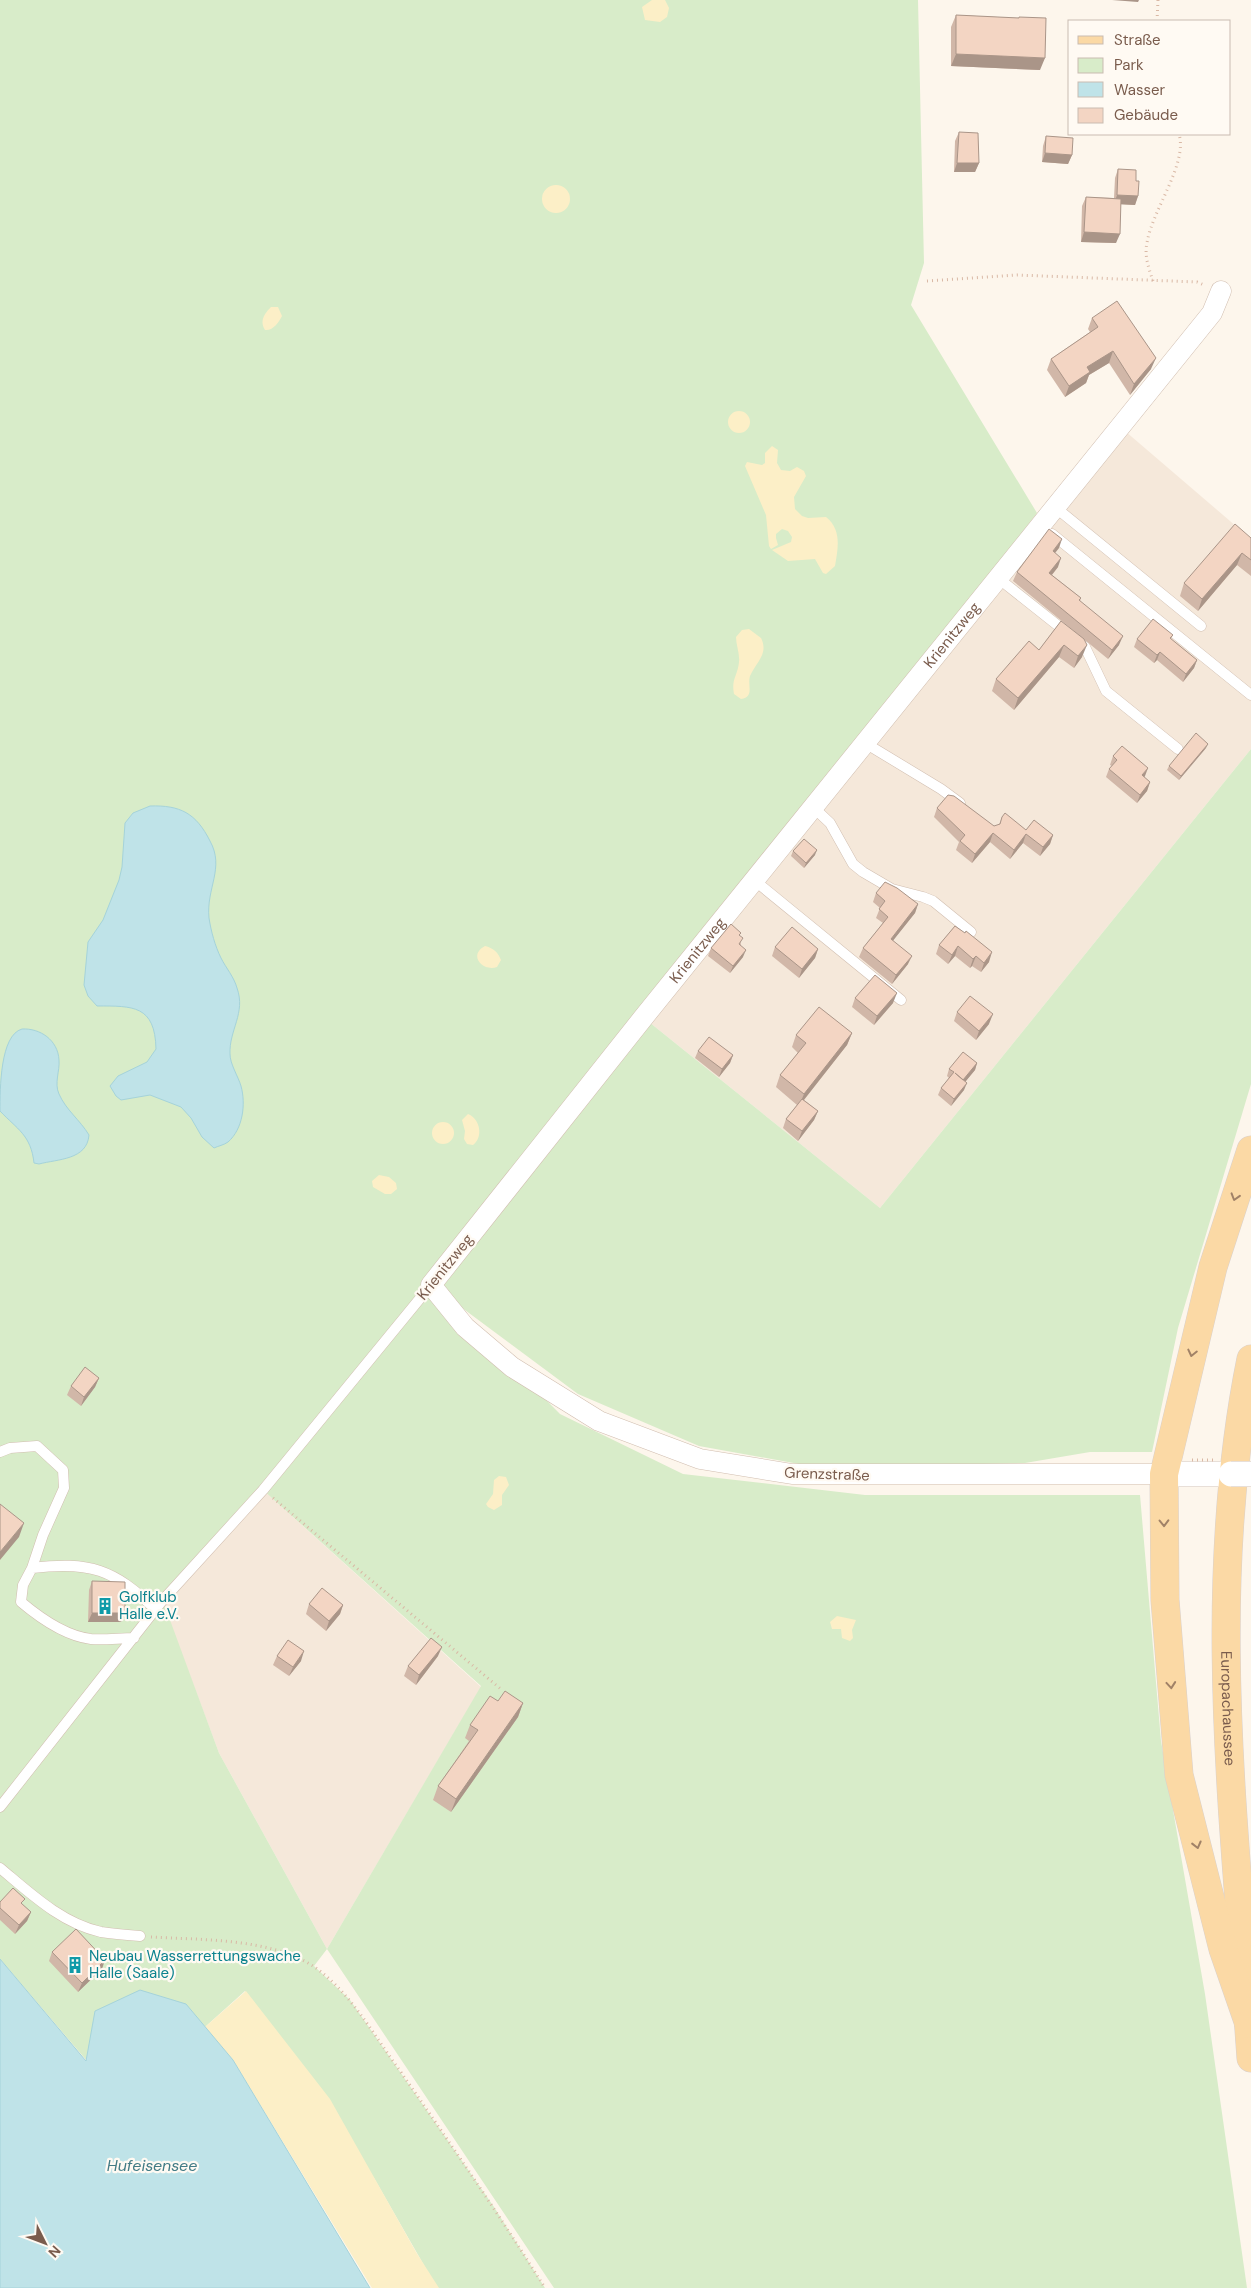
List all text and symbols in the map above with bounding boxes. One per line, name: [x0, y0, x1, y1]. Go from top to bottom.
legend: [1068, 20, 1231, 135]
text: Straße: [1114, 30, 1161, 50]
text: Park: [1114, 55, 1144, 75]
text: Wasser: [1114, 80, 1166, 100]
text: Gebäude: [1114, 105, 1178, 125]
street label: Krienitzweg: [919, 598, 985, 673]
street label: Krienitzweg: [665, 913, 730, 988]
one-way arrow: [1231, 1192, 1241, 1200]
street label: Krienitzweg: [412, 1230, 478, 1304]
one-way arrow: [1187, 1349, 1198, 1357]
street label: Grenzstraße: [784, 1463, 870, 1485]
one-way arrow: [1159, 1520, 1169, 1527]
place label: Golfklub Halle e.V.: [119, 1587, 179, 1624]
building icon: Golfklub Halle e.V.: [95, 1596, 115, 1616]
street label: Europachaussee: [1216, 1651, 1240, 1766]
one-way arrow: [1165, 1682, 1176, 1690]
one-way arrow: [1191, 1841, 1202, 1850]
place label: Neubau Wasserrettungswache Halle (Saale): [89, 1946, 301, 1983]
building icon: Neubau Wasserrettungswache Halle (Saale): [65, 1955, 85, 1975]
water label: Hufeisensee: [107, 2155, 197, 2176]
north arrow: [20, 2218, 70, 2268]
text: N: [45, 2242, 65, 2262]

